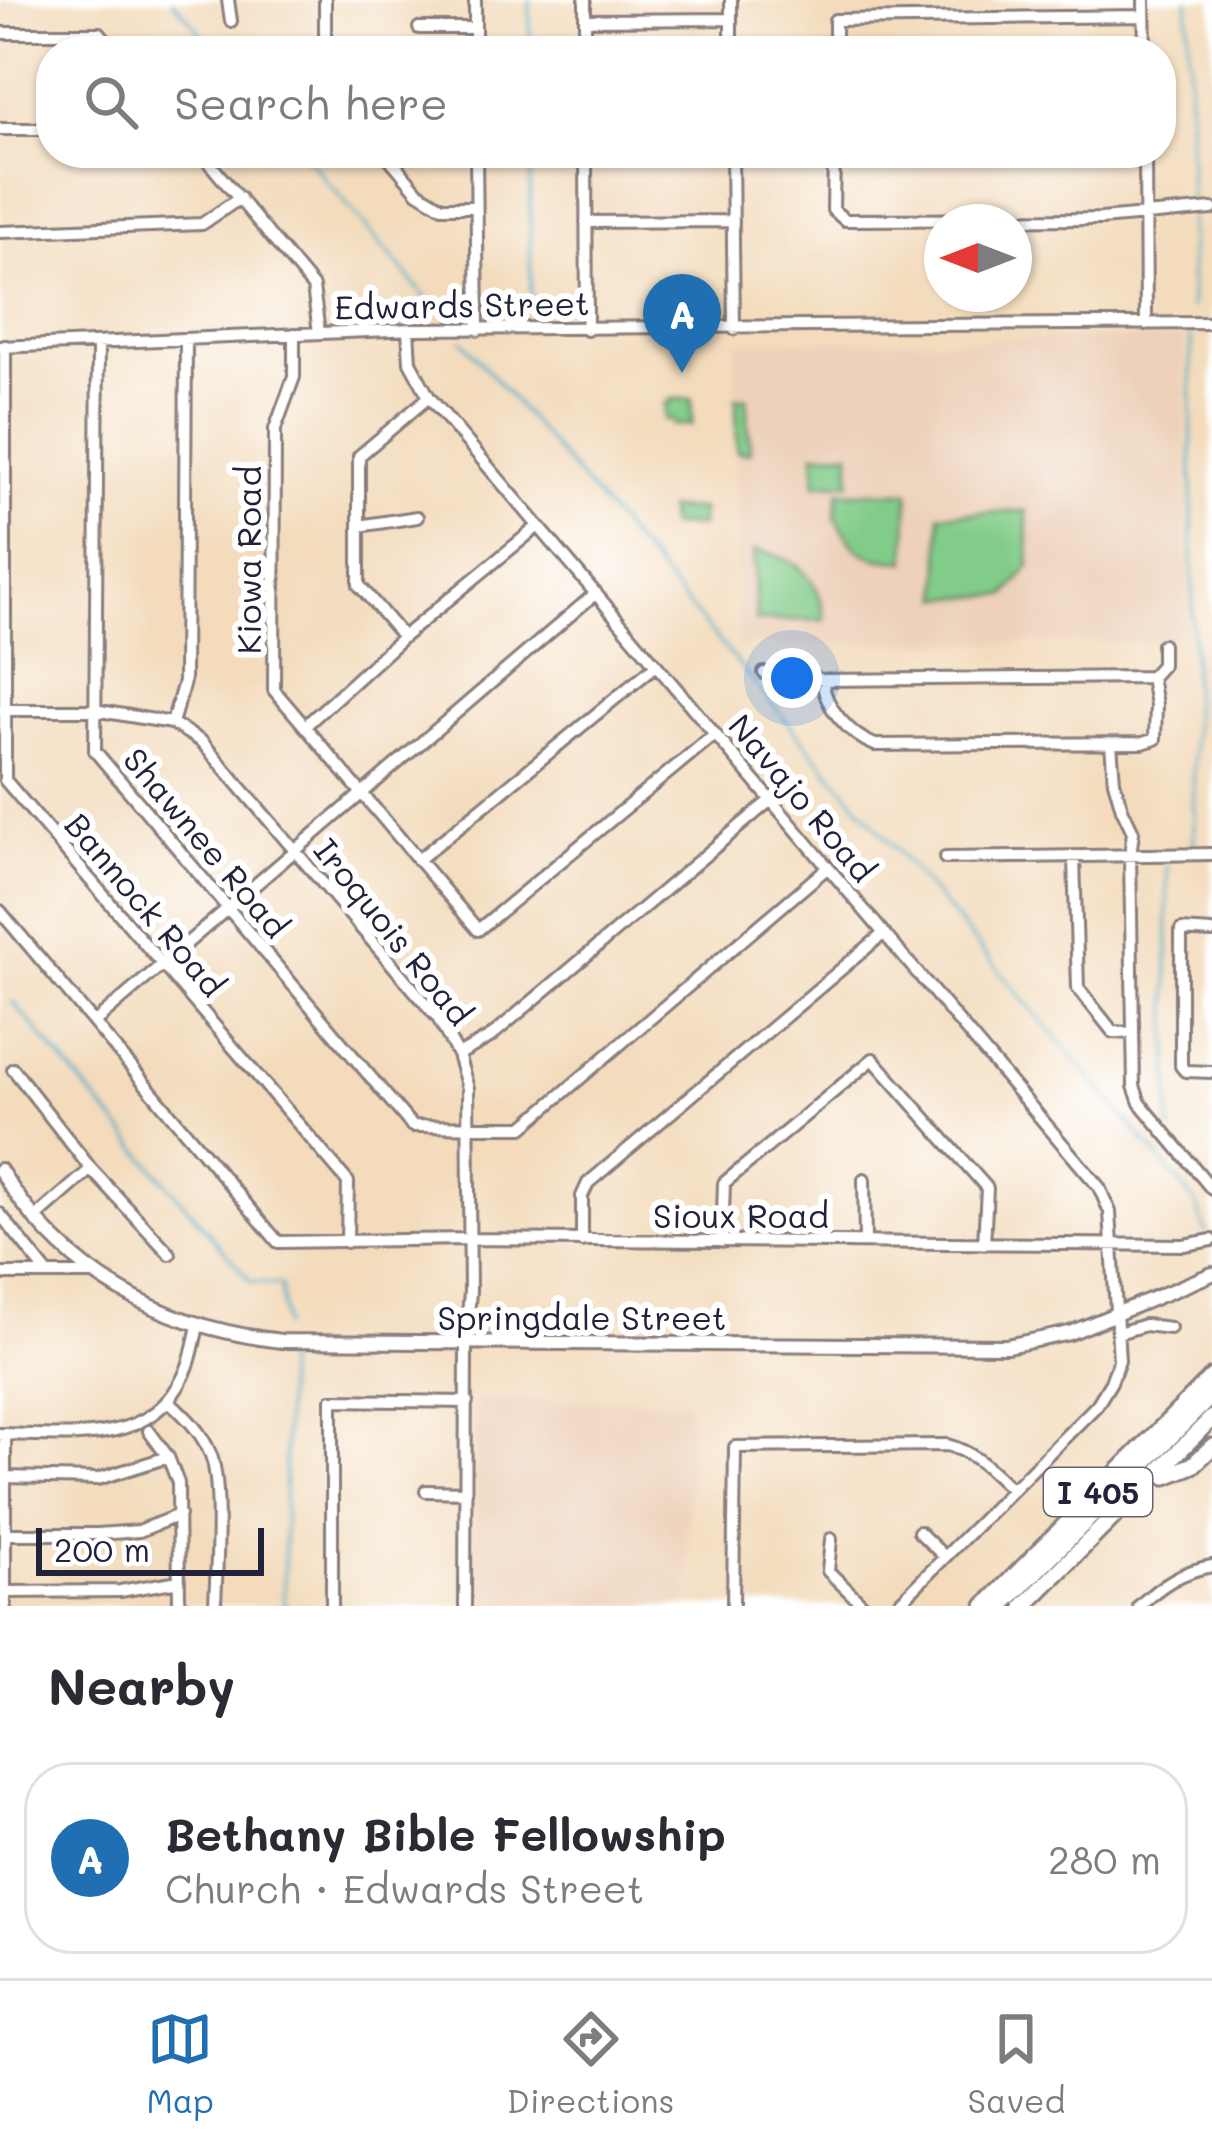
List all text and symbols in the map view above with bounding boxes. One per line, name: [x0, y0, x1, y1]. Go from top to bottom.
search box: [36, 36, 1176, 168]
icon: search: [78, 69, 144, 135]
text: Search here: [174, 73, 448, 131]
north arrow: [924, 204, 1032, 312]
pin: A: [643, 274, 721, 373]
street label: Edwards Street: [334, 280, 590, 328]
street label: Kiowa Road: [226, 466, 269, 654]
your location: [762, 648, 822, 708]
street label: Navajo Road: [720, 704, 886, 890]
street label: Shawnee Road: [115, 738, 299, 946]
street label: Bannock Road: [57, 803, 235, 1005]
street label: Iroquois Road: [305, 829, 483, 1033]
street label: Sioux Road: [653, 1193, 829, 1236]
street label: Springdale Street: [438, 1295, 726, 1338]
road number: I 405: [1044, 1468, 1152, 1516]
scale bar: [36, 1522, 264, 1575]
text: 200 m: [54, 1527, 150, 1570]
text: Nearby: [48, 1651, 235, 1718]
text: Bethany Bible Fellowship: [165, 1804, 726, 1862]
text: A: [76, 1833, 104, 1884]
text: 280 m: [1048, 1833, 1161, 1884]
text: Church · Edwards Street: [165, 1862, 644, 1913]
tab: Map: [147, 2006, 214, 2121]
tab: Directions: [507, 2006, 674, 2121]
tab: Saved: [968, 2006, 1065, 2121]

